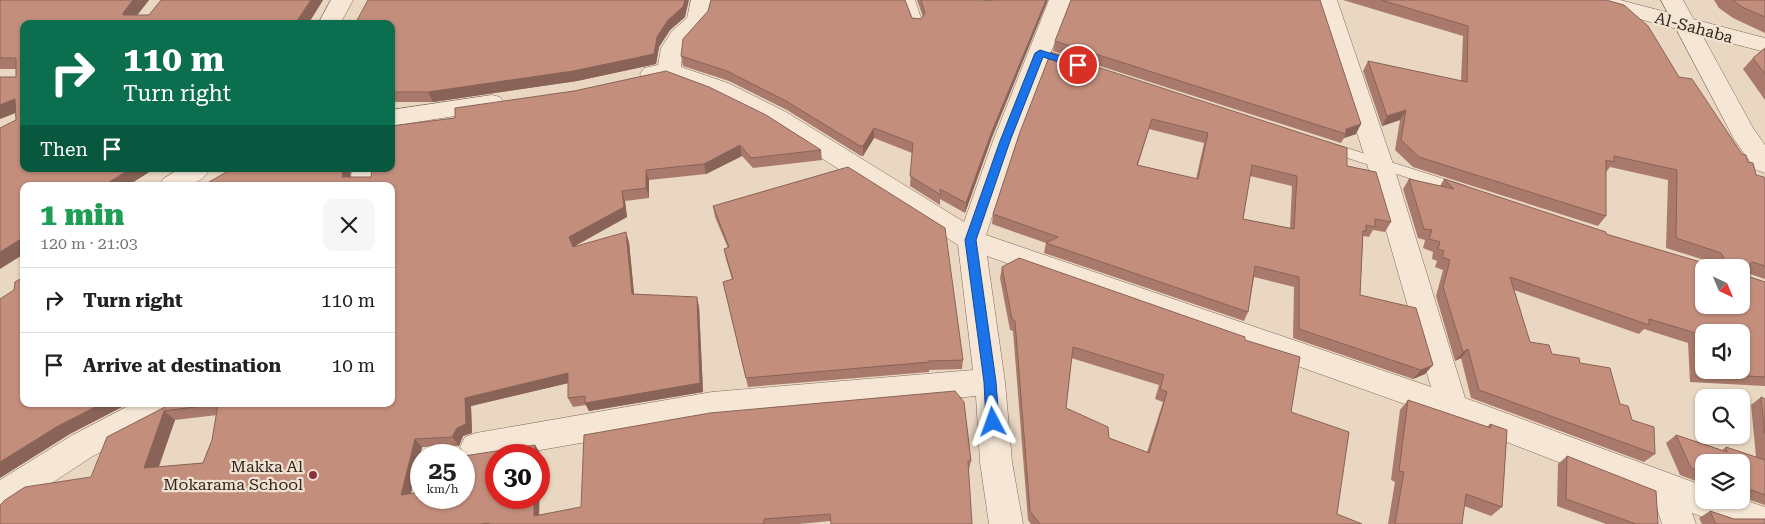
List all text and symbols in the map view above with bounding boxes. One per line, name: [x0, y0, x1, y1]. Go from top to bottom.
street label: Al-Sahaba: [1653, 8, 1735, 47]
text: 110 m: [123, 39, 224, 80]
icon: right: [40, 40, 105, 105]
pin: [1057, 44, 1099, 86]
icon: arrive: [1064, 51, 1092, 79]
text: Turn right: [123, 81, 231, 106]
icon: arrive: [98, 135, 126, 163]
text: Then: [40, 138, 88, 161]
text: 1 min: [40, 197, 124, 232]
button: close: [323, 199, 375, 251]
text: 120 m · 21:03: [40, 234, 138, 253]
north arrow: [1695, 259, 1750, 314]
map controls: [1695, 259, 1750, 509]
icon: right: [40, 286, 68, 314]
text: Turn right: [83, 289, 183, 312]
text: 110 m: [321, 289, 375, 312]
button: sound: [1695, 324, 1750, 379]
icon: arrive: [40, 351, 68, 379]
text: Arrive at destination: [83, 354, 281, 377]
text: 10 m: [332, 354, 375, 377]
button: search: [1695, 389, 1750, 444]
position arrow: [966, 395, 1018, 447]
speed limit sign: 30: [485, 444, 550, 509]
button: layers: [1695, 454, 1750, 509]
text: 25: [428, 456, 457, 485]
place label: Makka Al Mokarama School: [163, 457, 303, 494]
marker: Makka Al Mokarama School: [307, 469, 319, 481]
text: km/h: [426, 482, 459, 496]

